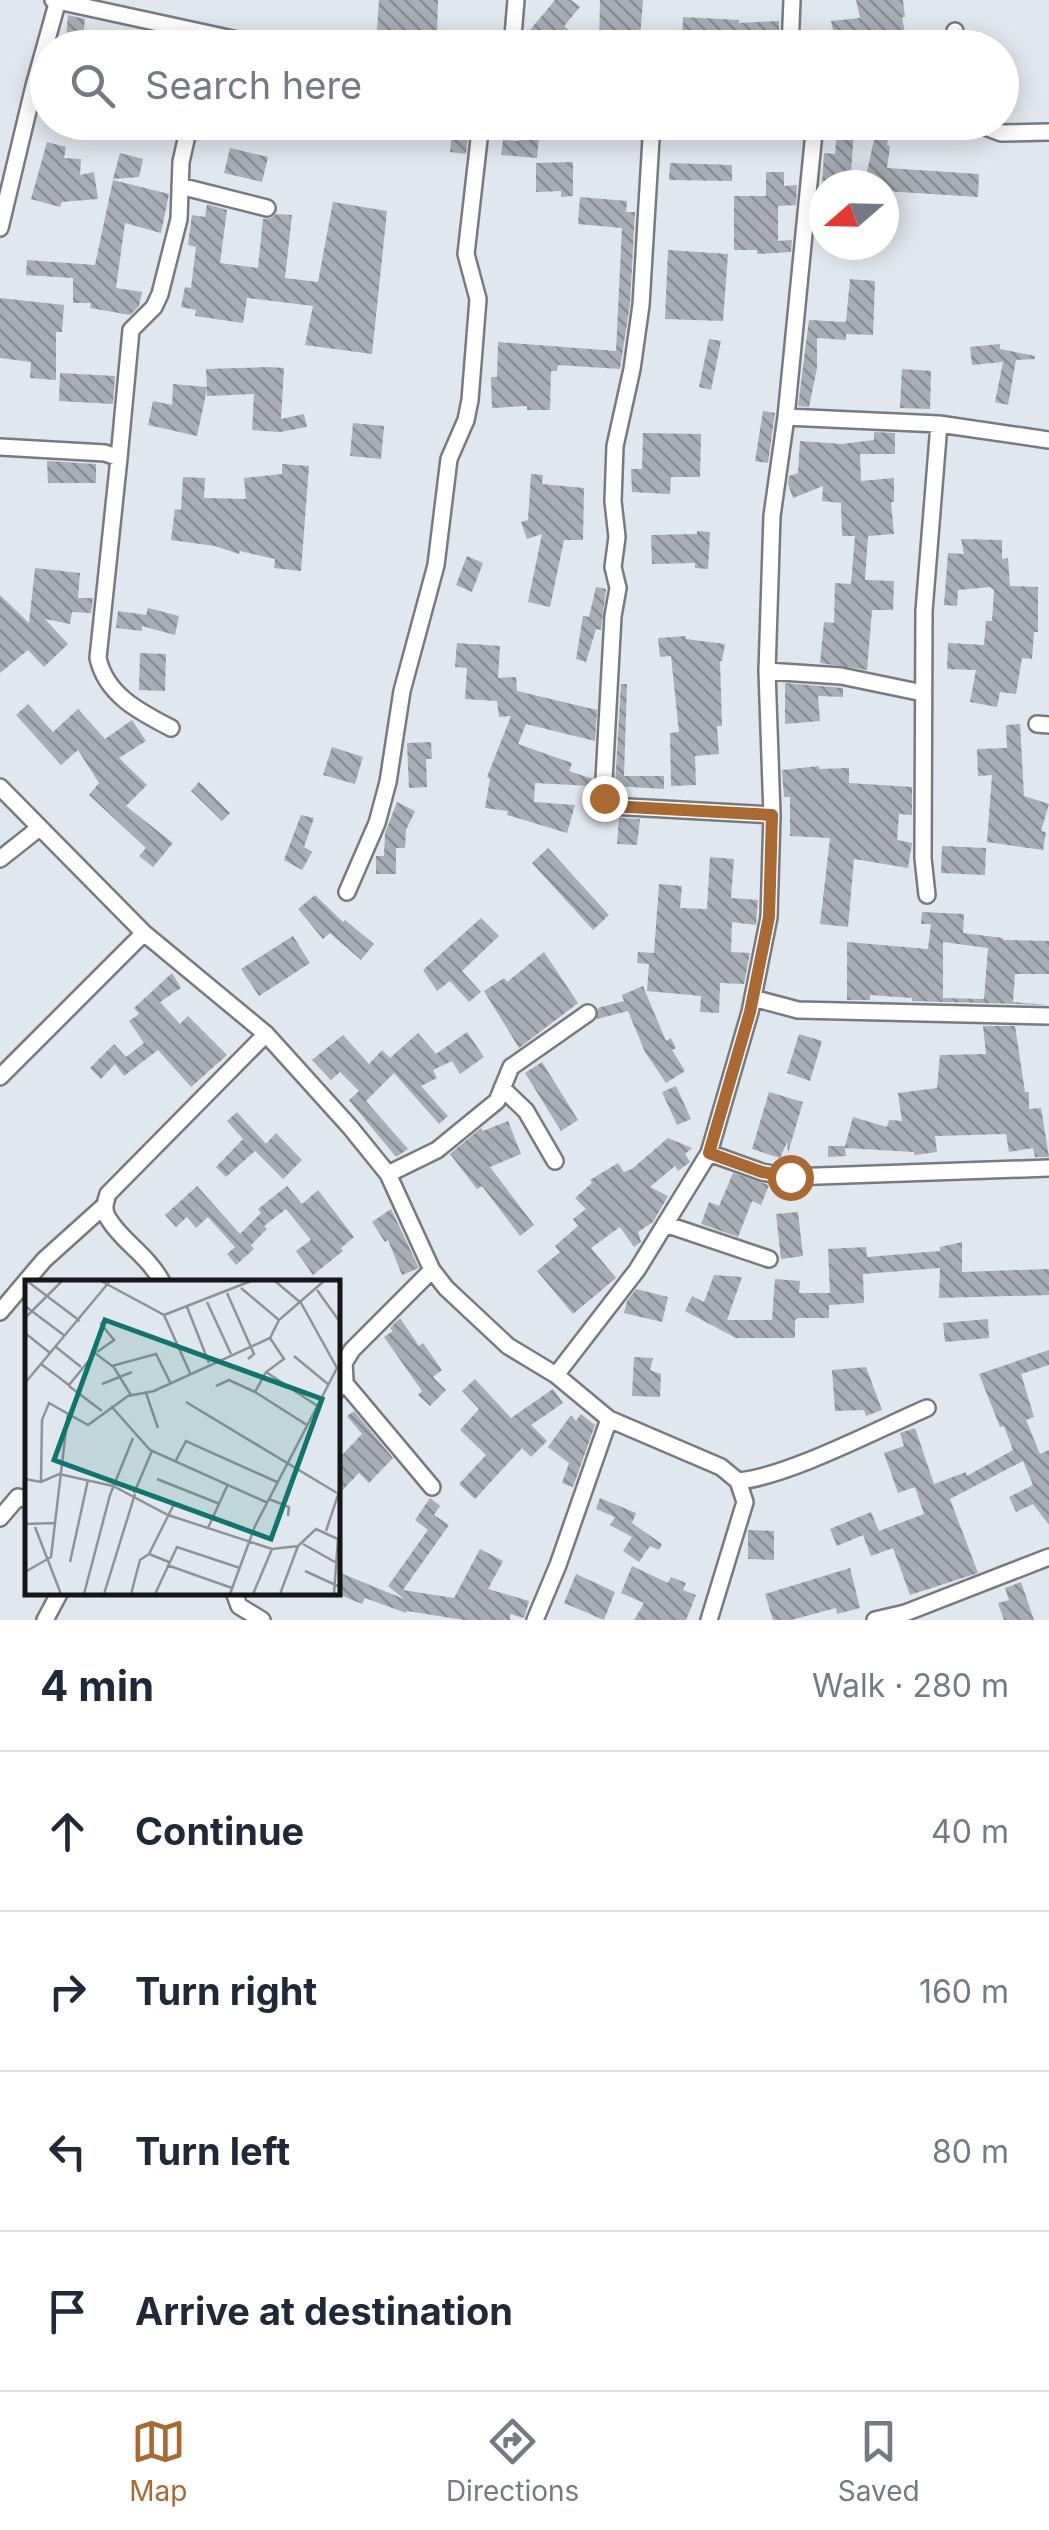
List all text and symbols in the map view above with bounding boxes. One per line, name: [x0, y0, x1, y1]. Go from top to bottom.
search box: [30, 30, 1019, 140]
icon: search: [65, 58, 120, 113]
text: Search here: [145, 62, 362, 108]
north arrow: [809, 170, 899, 260]
route end: [582, 776, 628, 822]
route start: [768, 1155, 814, 1201]
inset map: [25, 1280, 340, 1595]
text: 4 min: [40, 1660, 154, 1711]
text: Walk · 280 m: [812, 1666, 1009, 1705]
icon: ahead: [40, 1804, 95, 1859]
text: Continue: [135, 1808, 304, 1854]
text: 40 m: [931, 1812, 1009, 1851]
icon: right: [40, 1964, 95, 2019]
text: Turn right: [135, 1968, 317, 2014]
text: 160 m: [919, 1972, 1009, 2011]
icon: left: [40, 2124, 95, 2179]
text: Turn left: [135, 2128, 290, 2174]
text: 80 m: [932, 2132, 1009, 2171]
icon: arrive: [40, 2284, 95, 2339]
text: Arrive at destination: [135, 2288, 513, 2334]
tab: Map: [129, 2414, 187, 2508]
tab: Directions: [446, 2414, 579, 2508]
tab: Saved: [838, 2414, 920, 2508]

